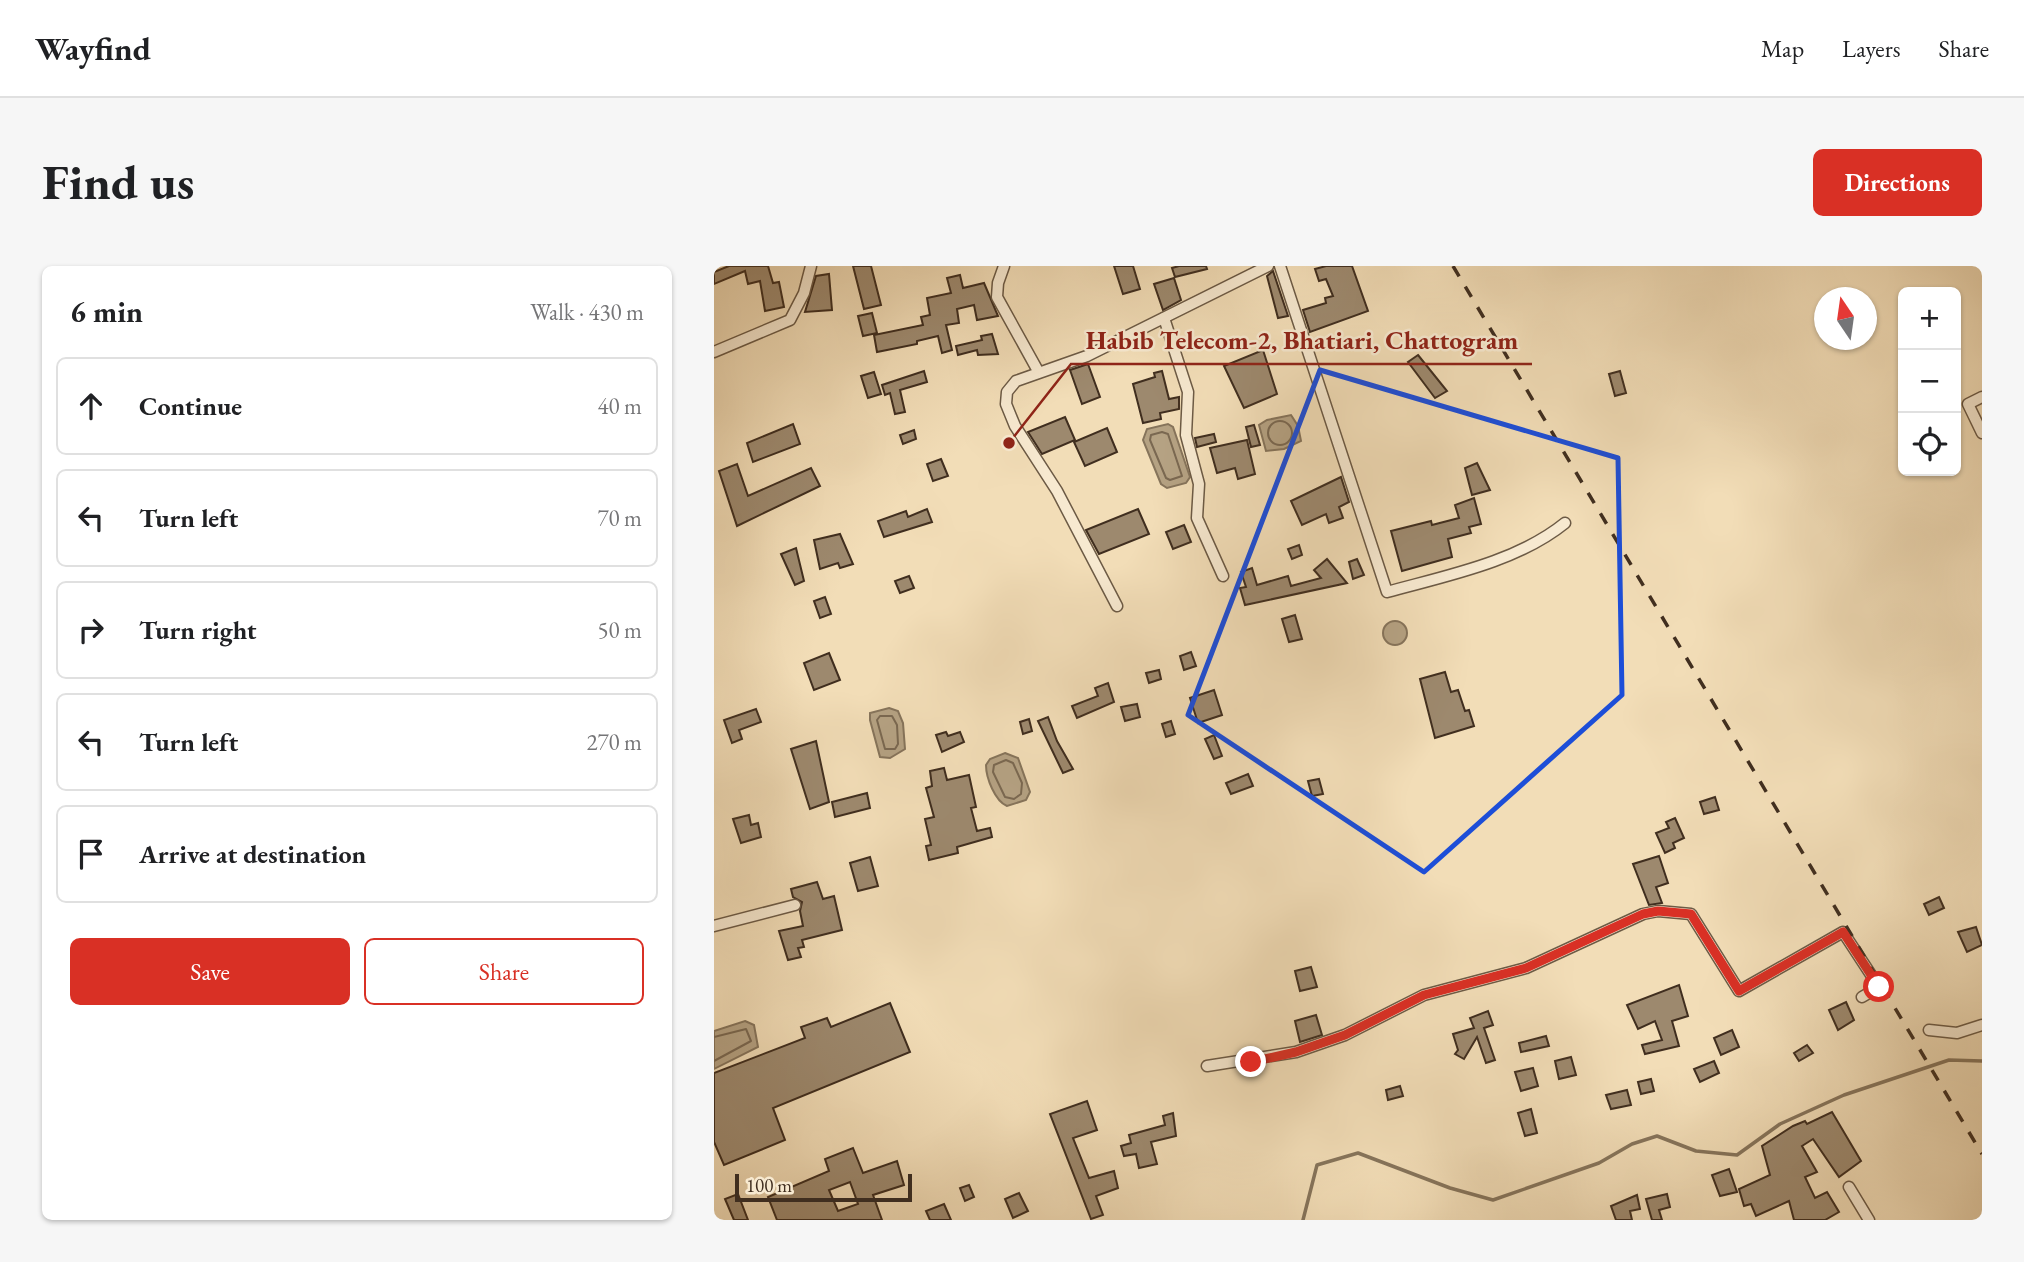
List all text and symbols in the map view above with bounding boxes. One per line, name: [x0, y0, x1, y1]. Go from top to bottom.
text: Wayfind: [35, 27, 151, 70]
text: Map: [1761, 33, 1804, 64]
text: Layers: [1842, 33, 1901, 64]
text: Share: [1939, 33, 1989, 64]
button: Directions: [1813, 149, 1982, 216]
text: Find us: [42, 150, 194, 214]
north arrow: [1814, 287, 1877, 350]
map controls: [1898, 287, 1961, 476]
button: +: [1898, 287, 1961, 350]
text: 6 min: [70, 292, 143, 331]
text: Walk · 430 m: [530, 297, 644, 327]
callout: Habib Telecom-2, Bhatiari, Chattogram: [1071, 317, 1532, 364]
text: Habib Telecom-2, Bhatiari, Chattogram: [1086, 323, 1518, 357]
button: −: [1898, 350, 1961, 413]
icon: ahead: [72, 387, 110, 425]
text: Continue: [139, 389, 242, 423]
text: 40 m: [597, 391, 642, 421]
button: locate: [1898, 413, 1961, 476]
icon: left: [72, 499, 110, 537]
text: Turn left: [139, 501, 238, 535]
text: 70 m: [597, 503, 642, 533]
icon: right: [72, 611, 110, 649]
text: Turn right: [139, 613, 257, 647]
text: 50 m: [597, 615, 642, 645]
icon: left: [72, 723, 110, 761]
text: Turn left: [139, 725, 238, 759]
text: 270 m: [586, 727, 642, 757]
icon: arrive: [72, 835, 110, 873]
text: Arrive at destination: [139, 837, 366, 871]
button: Save: [70, 938, 350, 1005]
button: Share: [364, 938, 644, 1005]
route start: [1863, 971, 1894, 1002]
route end: [1235, 1046, 1266, 1077]
scale bar: [735, 1171, 912, 1203]
text: 100 m: [746, 1173, 792, 1198]

